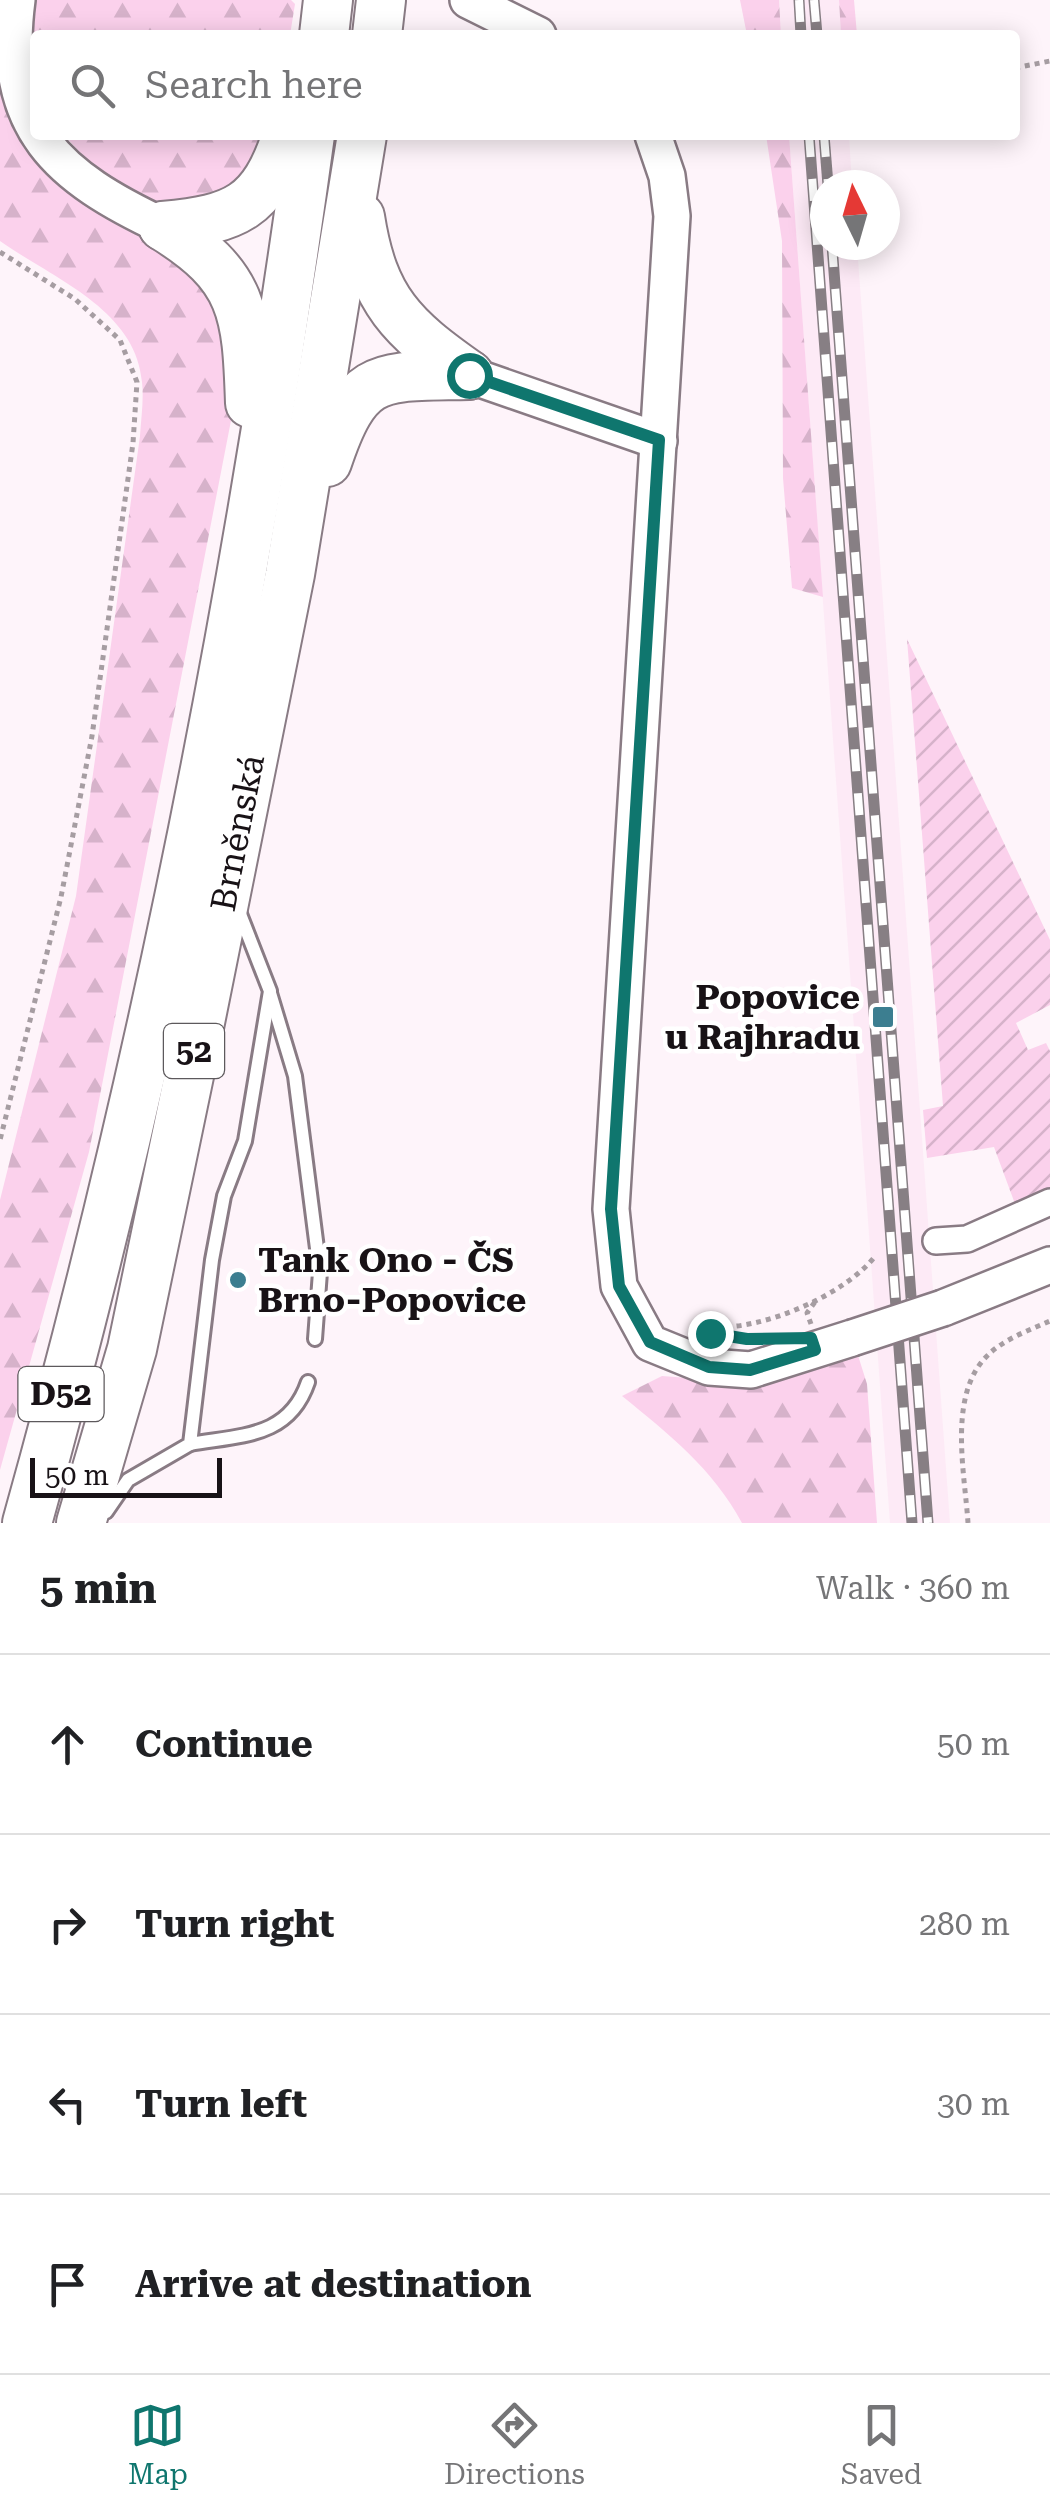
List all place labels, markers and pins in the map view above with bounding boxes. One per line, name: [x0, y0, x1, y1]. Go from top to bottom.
place label: Popovice u Rajhradu: [665, 977, 860, 1058]
marker: Popovice u Rajhradu: [870, 1004, 896, 1030]
place label: Tank Ono - ČS Brno-Popovice: [258, 1240, 526, 1321]
marker: Tank Ono - ČS Brno-Popovice: [227, 1269, 249, 1291]

